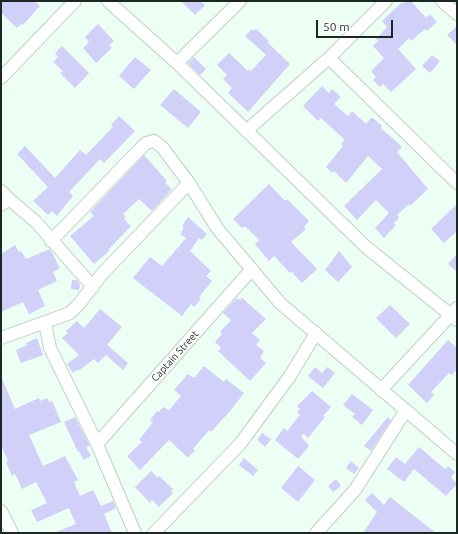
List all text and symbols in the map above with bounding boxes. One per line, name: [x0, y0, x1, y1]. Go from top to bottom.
scale bar: [318, 12, 395, 38]
text: 50 m: [323, 20, 350, 33]
street label: Captain Street: [149, 328, 201, 384]

